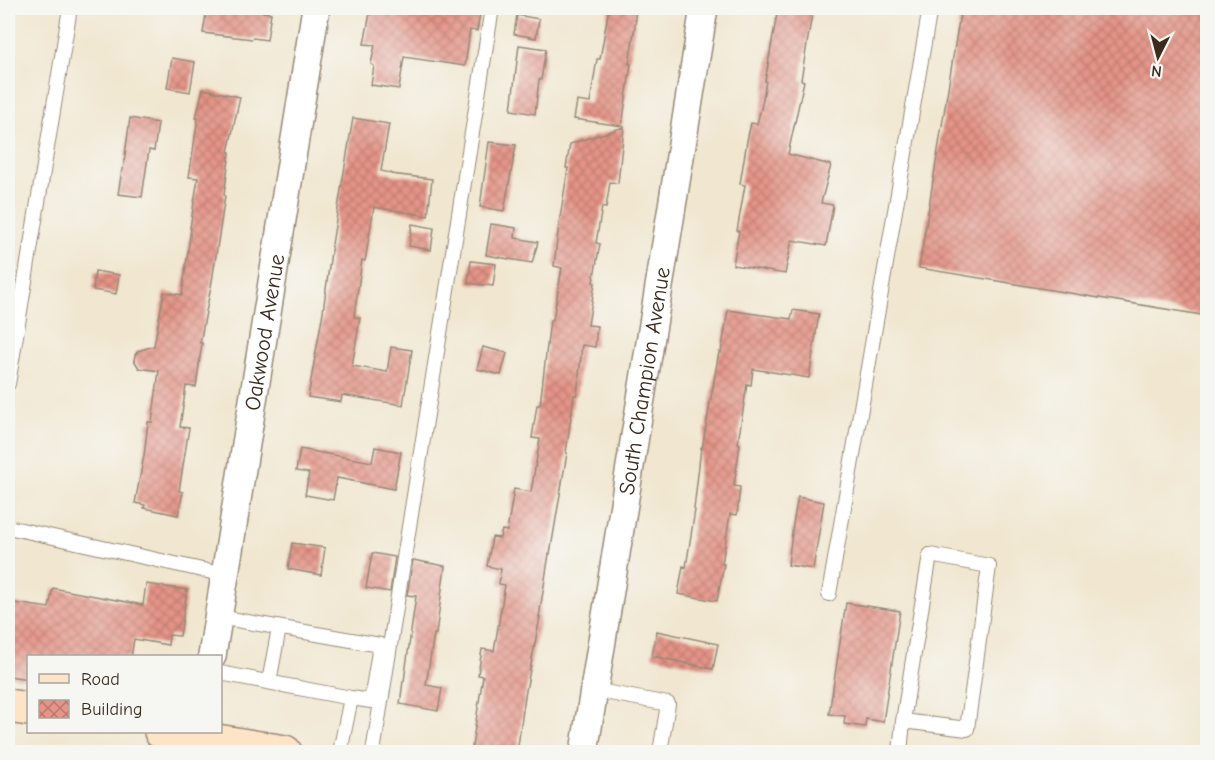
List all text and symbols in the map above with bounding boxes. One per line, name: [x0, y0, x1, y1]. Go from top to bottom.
north arrow: [1128, 27, 1188, 87]
text: N: [1150, 61, 1163, 80]
street label: Oakwood Avenue: [240, 252, 290, 413]
street label: South Champion Avenue: [614, 265, 676, 497]
legend: [27, 655, 222, 733]
text: Road: [81, 669, 120, 690]
text: Building: [81, 699, 143, 720]

